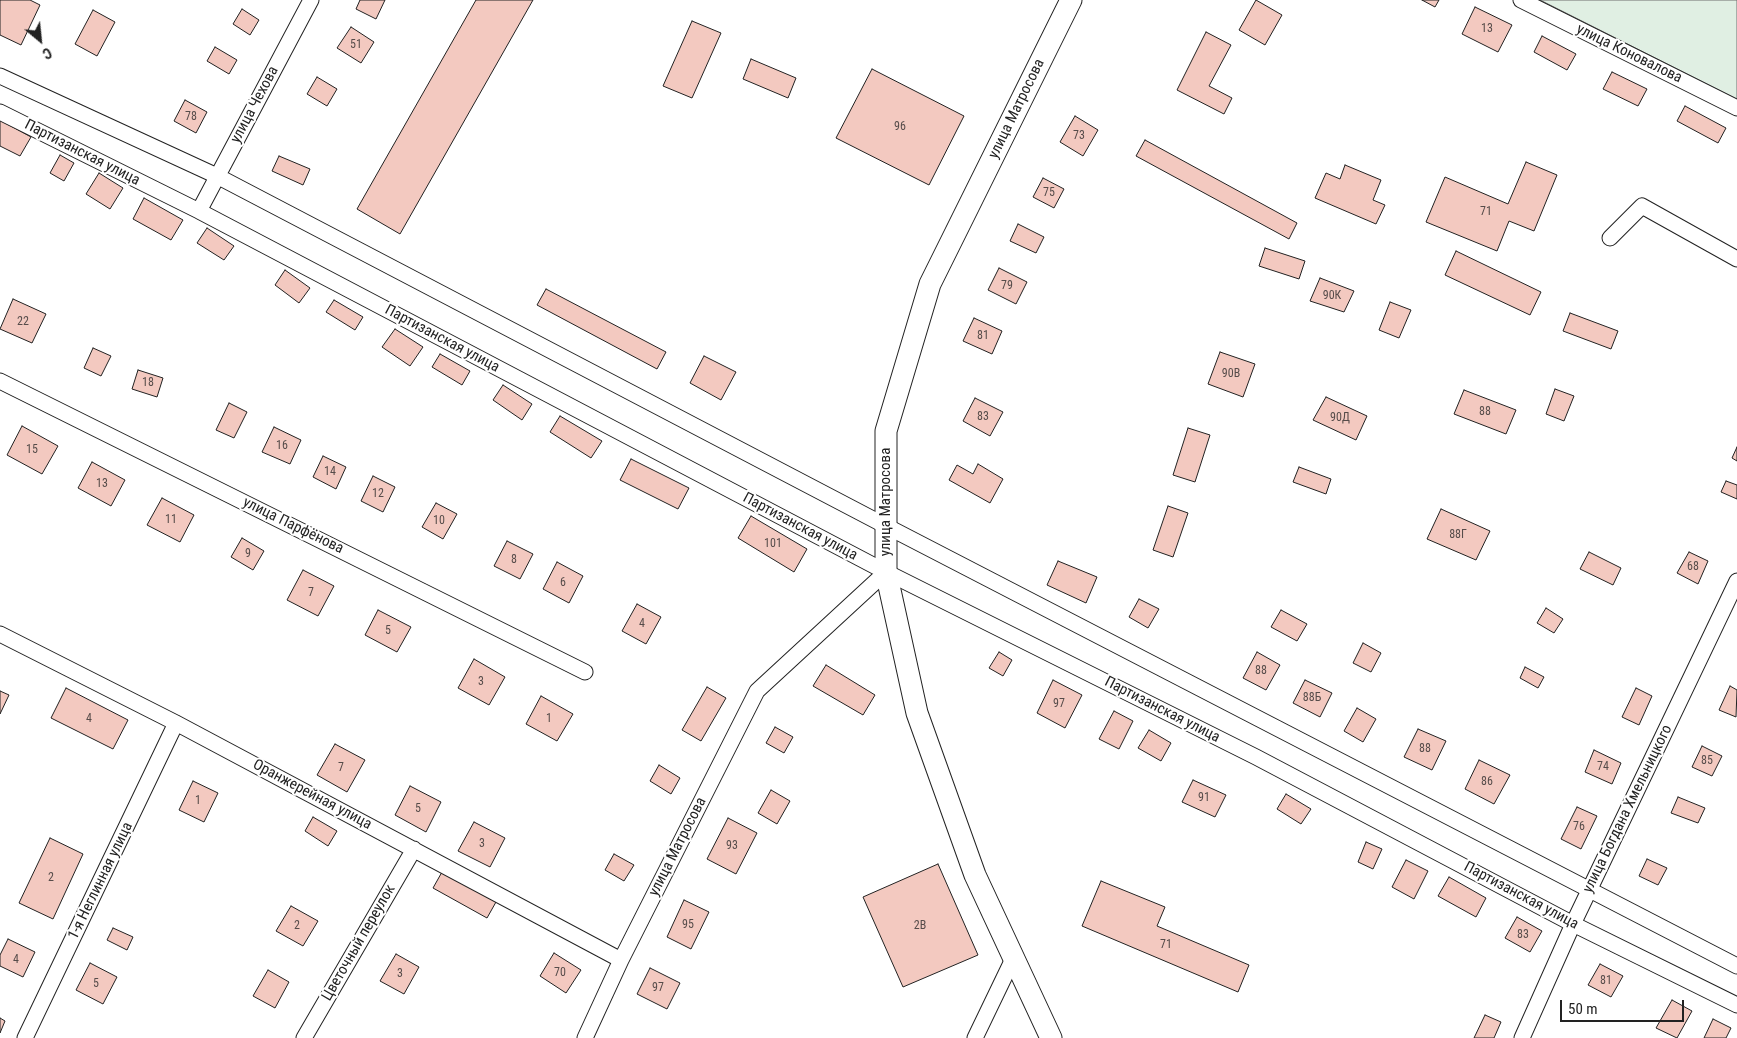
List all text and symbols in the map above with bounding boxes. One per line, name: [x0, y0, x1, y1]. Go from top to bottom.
north arrow: [15, 15, 65, 65]
street label: улица Коновалова: [1573, 21, 1685, 87]
house number: 13: [1481, 22, 1493, 36]
house number: 51: [350, 38, 362, 52]
text: С: [40, 44, 54, 62]
street label: улица Матросова: [985, 56, 1049, 162]
street label: улица Чехова: [227, 63, 283, 147]
house number: 78: [185, 110, 197, 124]
street label: Партизанская улица: [21, 116, 143, 190]
house number: 96: [894, 120, 906, 134]
house number: 73: [1073, 129, 1085, 143]
house number: 75: [1043, 186, 1055, 200]
house number: 71: [1480, 205, 1492, 219]
house number: 79: [1001, 279, 1013, 293]
house number: 90К: [1323, 289, 1341, 303]
street label: Партизанская улица: [382, 301, 502, 377]
house number: 22: [17, 315, 29, 329]
house number: 81: [977, 329, 989, 343]
house number: 90В: [1222, 367, 1240, 381]
house number: 18: [142, 376, 154, 390]
house number: 88: [1479, 405, 1491, 419]
house number: 83: [977, 410, 989, 424]
house number: 90Д: [1330, 411, 1350, 425]
house number: 16: [276, 439, 288, 453]
house number: 15: [26, 443, 38, 457]
street label: улица Матросова: [877, 448, 895, 556]
house number: 14: [324, 465, 336, 479]
house number: 13: [96, 477, 108, 491]
house number: 12: [372, 487, 384, 501]
street label: Партизанская улица: [740, 489, 860, 565]
street label: улица Парфёнова: [240, 494, 346, 558]
house number: 11: [165, 513, 177, 527]
house number: 10: [433, 514, 445, 528]
house number: 88Г: [1449, 528, 1467, 542]
house number: 101: [764, 537, 782, 551]
house number: 9: [245, 547, 251, 561]
house number: 8: [511, 553, 517, 567]
house number: 68: [1687, 560, 1699, 574]
house number: 6: [560, 576, 566, 590]
house number: 7: [308, 586, 314, 600]
house number: 4: [639, 617, 645, 631]
house number: 5: [385, 624, 391, 638]
house number: 88: [1255, 664, 1267, 678]
street label: Партизанская улица: [1101, 673, 1223, 747]
house number: 3: [478, 675, 484, 689]
house number: 88Б: [1303, 691, 1321, 705]
house number: 97: [1053, 697, 1065, 711]
house number: 4: [86, 712, 92, 726]
house number: 1: [546, 712, 552, 726]
street label: улица Богдана Хмельницкого: [1579, 722, 1677, 896]
house number: 88: [1419, 742, 1431, 756]
house number: 85: [1701, 754, 1713, 768]
street label: Оранжерейная улица: [250, 756, 374, 834]
house number: 74: [1597, 760, 1609, 774]
house number: 7: [338, 761, 344, 775]
house number: 86: [1481, 775, 1493, 789]
house number: 91: [1198, 791, 1210, 805]
house number: 1: [195, 794, 201, 808]
street label: улица Матросова: [645, 795, 711, 899]
house number: 5: [415, 802, 421, 816]
street label: 1-я Неглинная улица: [65, 819, 137, 943]
house number: 76: [1573, 820, 1585, 834]
house number: 3: [479, 837, 485, 851]
house number: 93: [726, 839, 738, 853]
street label: Партизанская улица: [1461, 858, 1581, 934]
house number: 2: [48, 871, 54, 885]
street label: Цветочный переулок: [318, 882, 400, 1004]
house number: 95: [682, 918, 694, 932]
house number: 2: [294, 919, 300, 933]
house number: 2В: [914, 919, 926, 933]
house number: 83: [1517, 928, 1529, 942]
house number: 71: [1160, 938, 1172, 952]
house number: 4: [13, 953, 19, 967]
house number: 70: [554, 966, 566, 980]
house number: 3: [397, 967, 403, 981]
house number: 81: [1600, 974, 1612, 988]
house number: 5: [93, 977, 99, 991]
house number: 97: [652, 981, 664, 995]
scale bar: [1562, 990, 1686, 1022]
text: 50 m: [1568, 1000, 1598, 1018]

